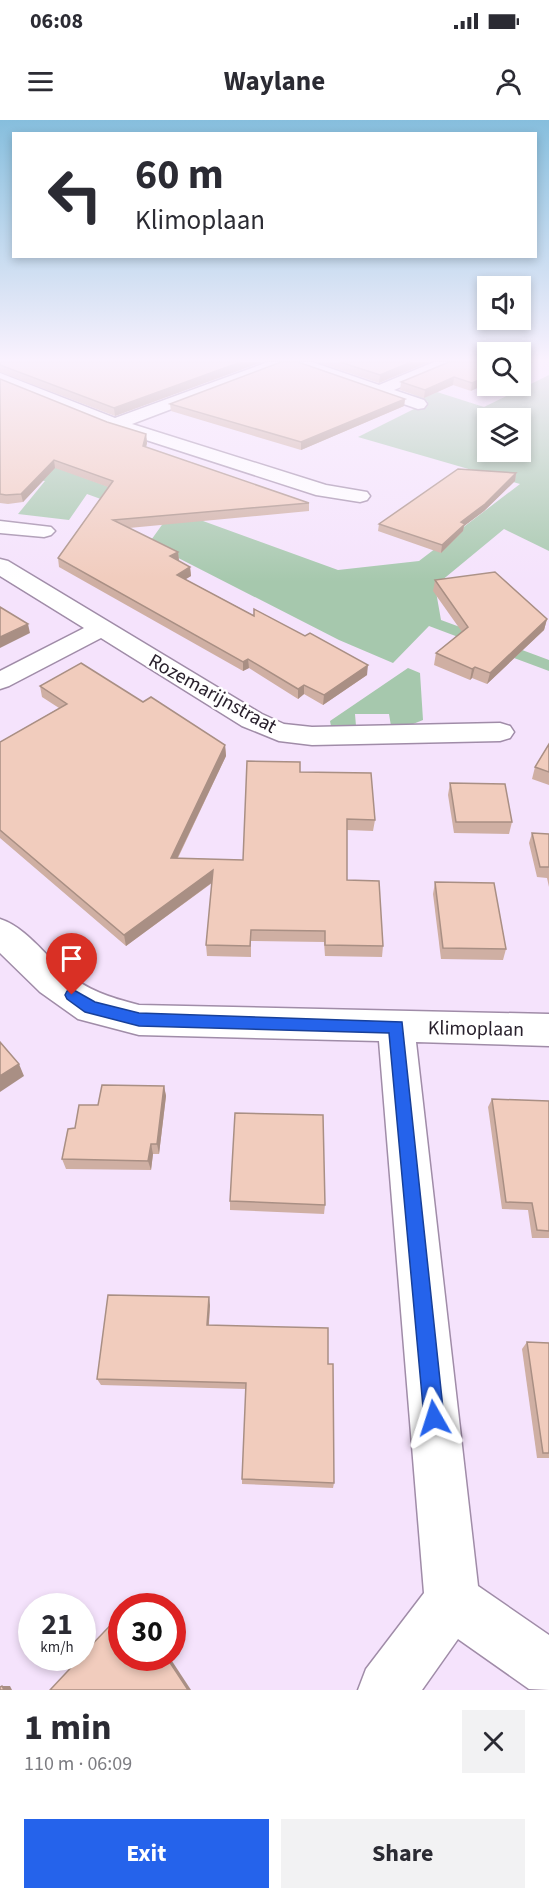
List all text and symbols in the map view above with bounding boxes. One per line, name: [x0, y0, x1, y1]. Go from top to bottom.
text: 06:08: [30, 5, 83, 37]
text: Waylane: [224, 62, 325, 101]
icon: menu: [24, 65, 57, 98]
icon: person: [492, 65, 525, 98]
text: 60 m: [135, 145, 224, 205]
icon: left: [36, 156, 114, 234]
text: Klimoplaan: [135, 201, 265, 240]
map controls: [477, 276, 531, 462]
button: sound: [477, 276, 531, 330]
button: search: [477, 342, 531, 396]
button: layers: [477, 408, 531, 462]
street label: Rozemarijnstraat: [143, 647, 282, 741]
pin: [46, 933, 97, 995]
icon: arrive: [55, 942, 88, 975]
street label: Klimoplaan: [428, 1014, 524, 1044]
position arrow: [402, 1386, 466, 1450]
speed limit sign: 30: [108, 1593, 186, 1671]
text: 21: [41, 1603, 73, 1646]
text: km/h: [40, 1637, 74, 1658]
text: 1 min: [24, 1702, 112, 1753]
button: close: [462, 1710, 525, 1773]
text: 110 m · 06:09: [24, 1750, 132, 1778]
button: Exit: [24, 1819, 269, 1888]
button: Share: [281, 1819, 525, 1888]

